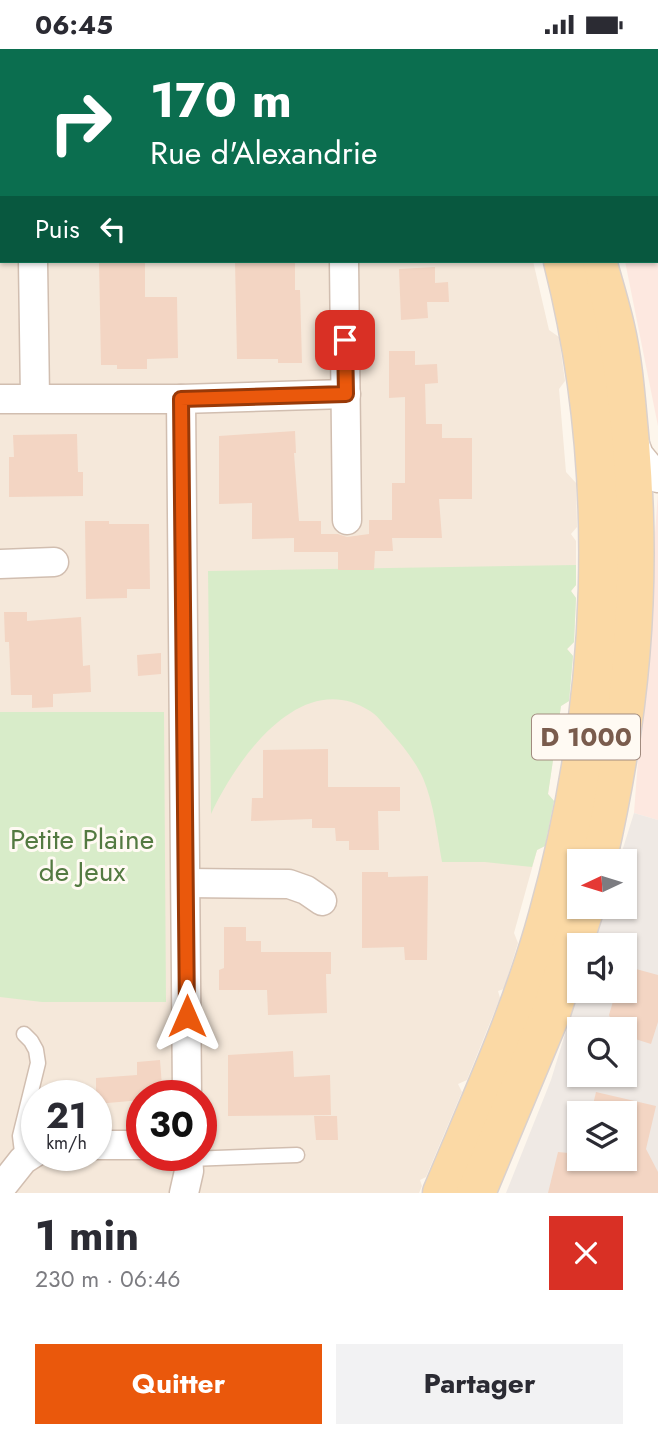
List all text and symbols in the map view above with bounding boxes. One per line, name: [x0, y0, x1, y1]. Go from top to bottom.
text: 06:45: [35, 6, 113, 44]
text: 170 m: [150, 65, 292, 135]
icon: right: [35, 77, 126, 168]
text: Rue d'Alexandrie: [150, 130, 378, 176]
text: Puis: [35, 210, 80, 248]
icon: left: [94, 210, 132, 248]
pin: [315, 310, 375, 370]
icon: arrive: [326, 321, 364, 359]
road number: D 1000: [532, 715, 640, 759]
park label: Petite Plaine de Jeux: [10, 819, 154, 892]
north arrow: [567, 849, 637, 919]
map controls: [567, 849, 637, 1171]
button: sound: [567, 933, 637, 1003]
position arrow: [150, 979, 224, 1053]
button: search: [567, 1017, 637, 1087]
speed limit sign: 30: [126, 1080, 217, 1171]
text: 21: [46, 1091, 87, 1141]
button: layers: [567, 1101, 637, 1171]
text: km/h: [46, 1130, 87, 1156]
text: 1 min: [35, 1205, 139, 1266]
button: close: [549, 1216, 623, 1290]
text: 230 m · 06:46: [35, 1262, 181, 1296]
button: Quitter: [35, 1344, 322, 1424]
button: Partager: [336, 1344, 623, 1424]

